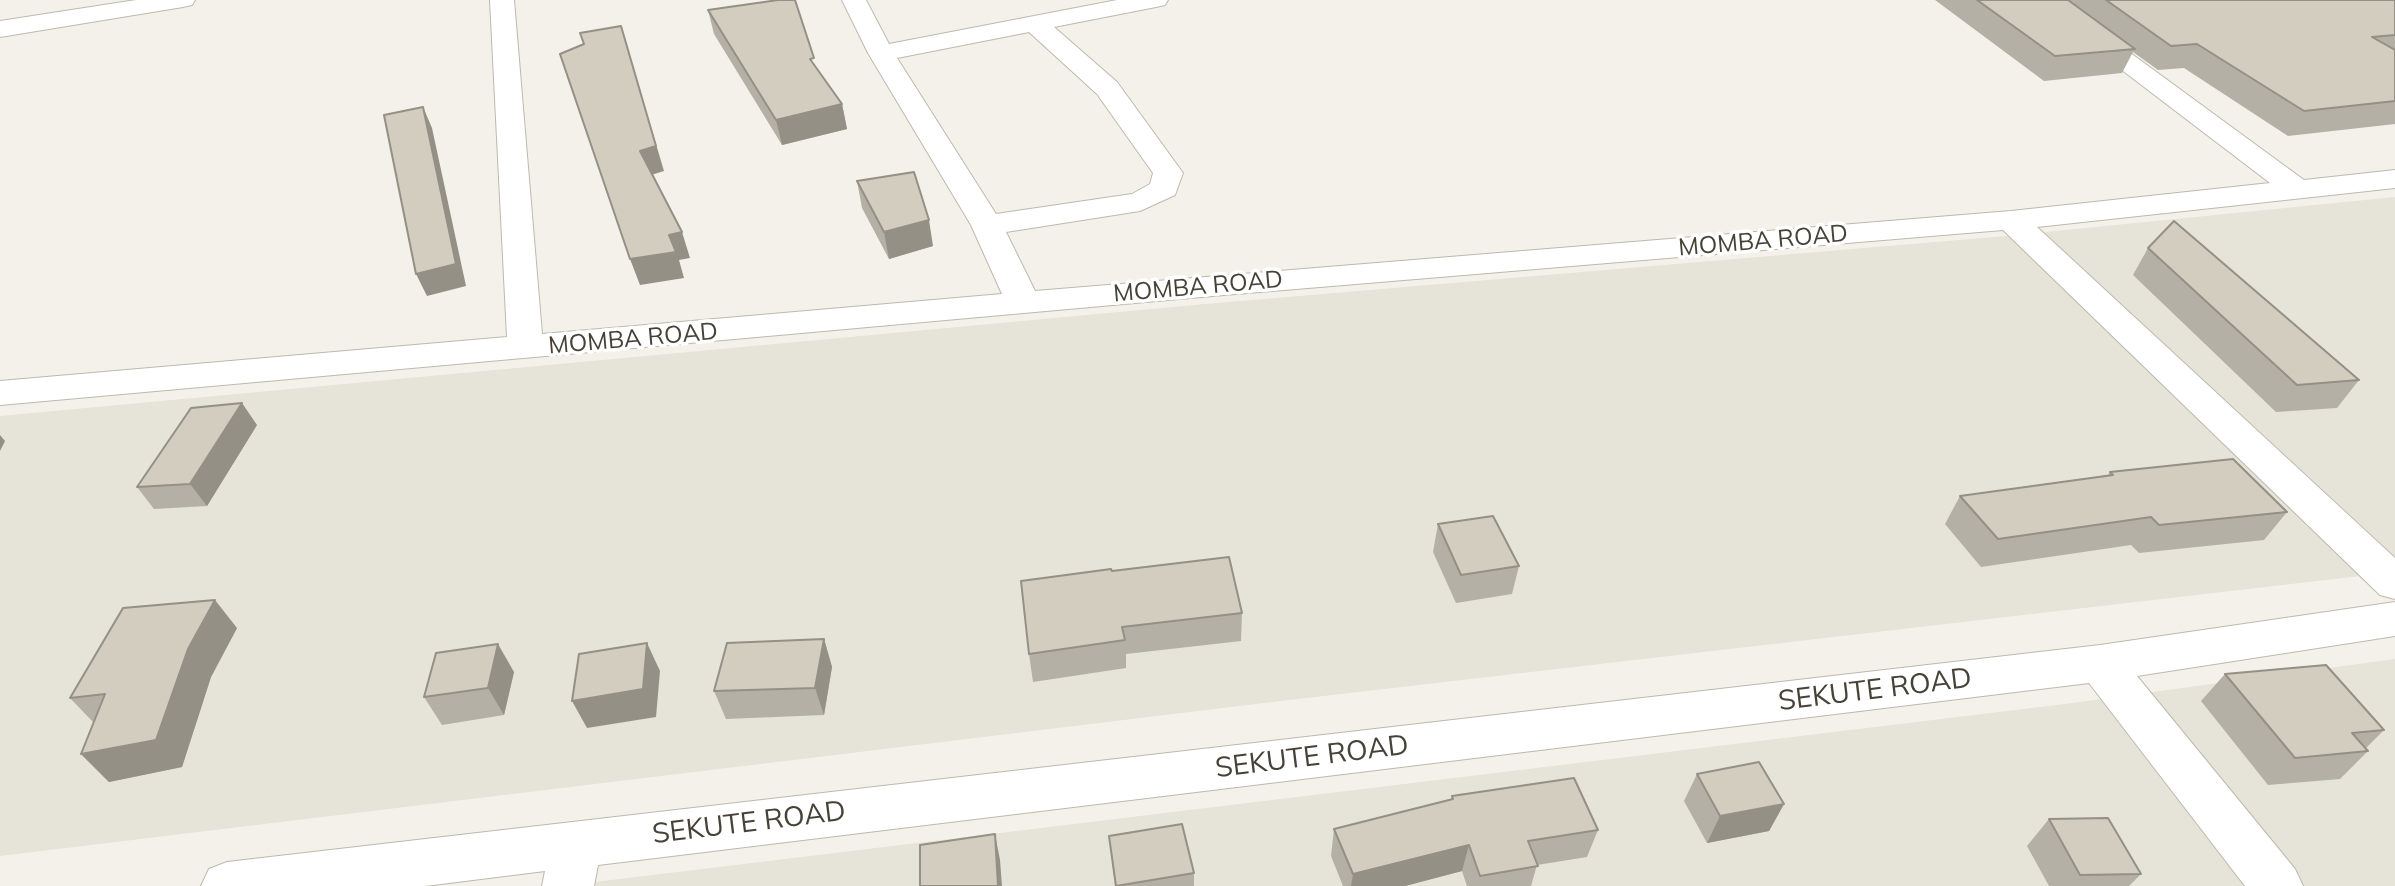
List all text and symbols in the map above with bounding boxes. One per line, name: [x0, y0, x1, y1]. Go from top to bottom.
street label: MOMBA ROAD: [1677, 219, 1849, 263]
street label: MOMBA ROAD: [1112, 265, 1284, 309]
street label: MOMBA ROAD: [547, 317, 719, 361]
street label: SEKUTE ROAD: [1776, 661, 1974, 719]
street label: SEKUTE ROAD: [1213, 728, 1411, 786]
street label: SEKUTE ROAD: [650, 794, 848, 852]

